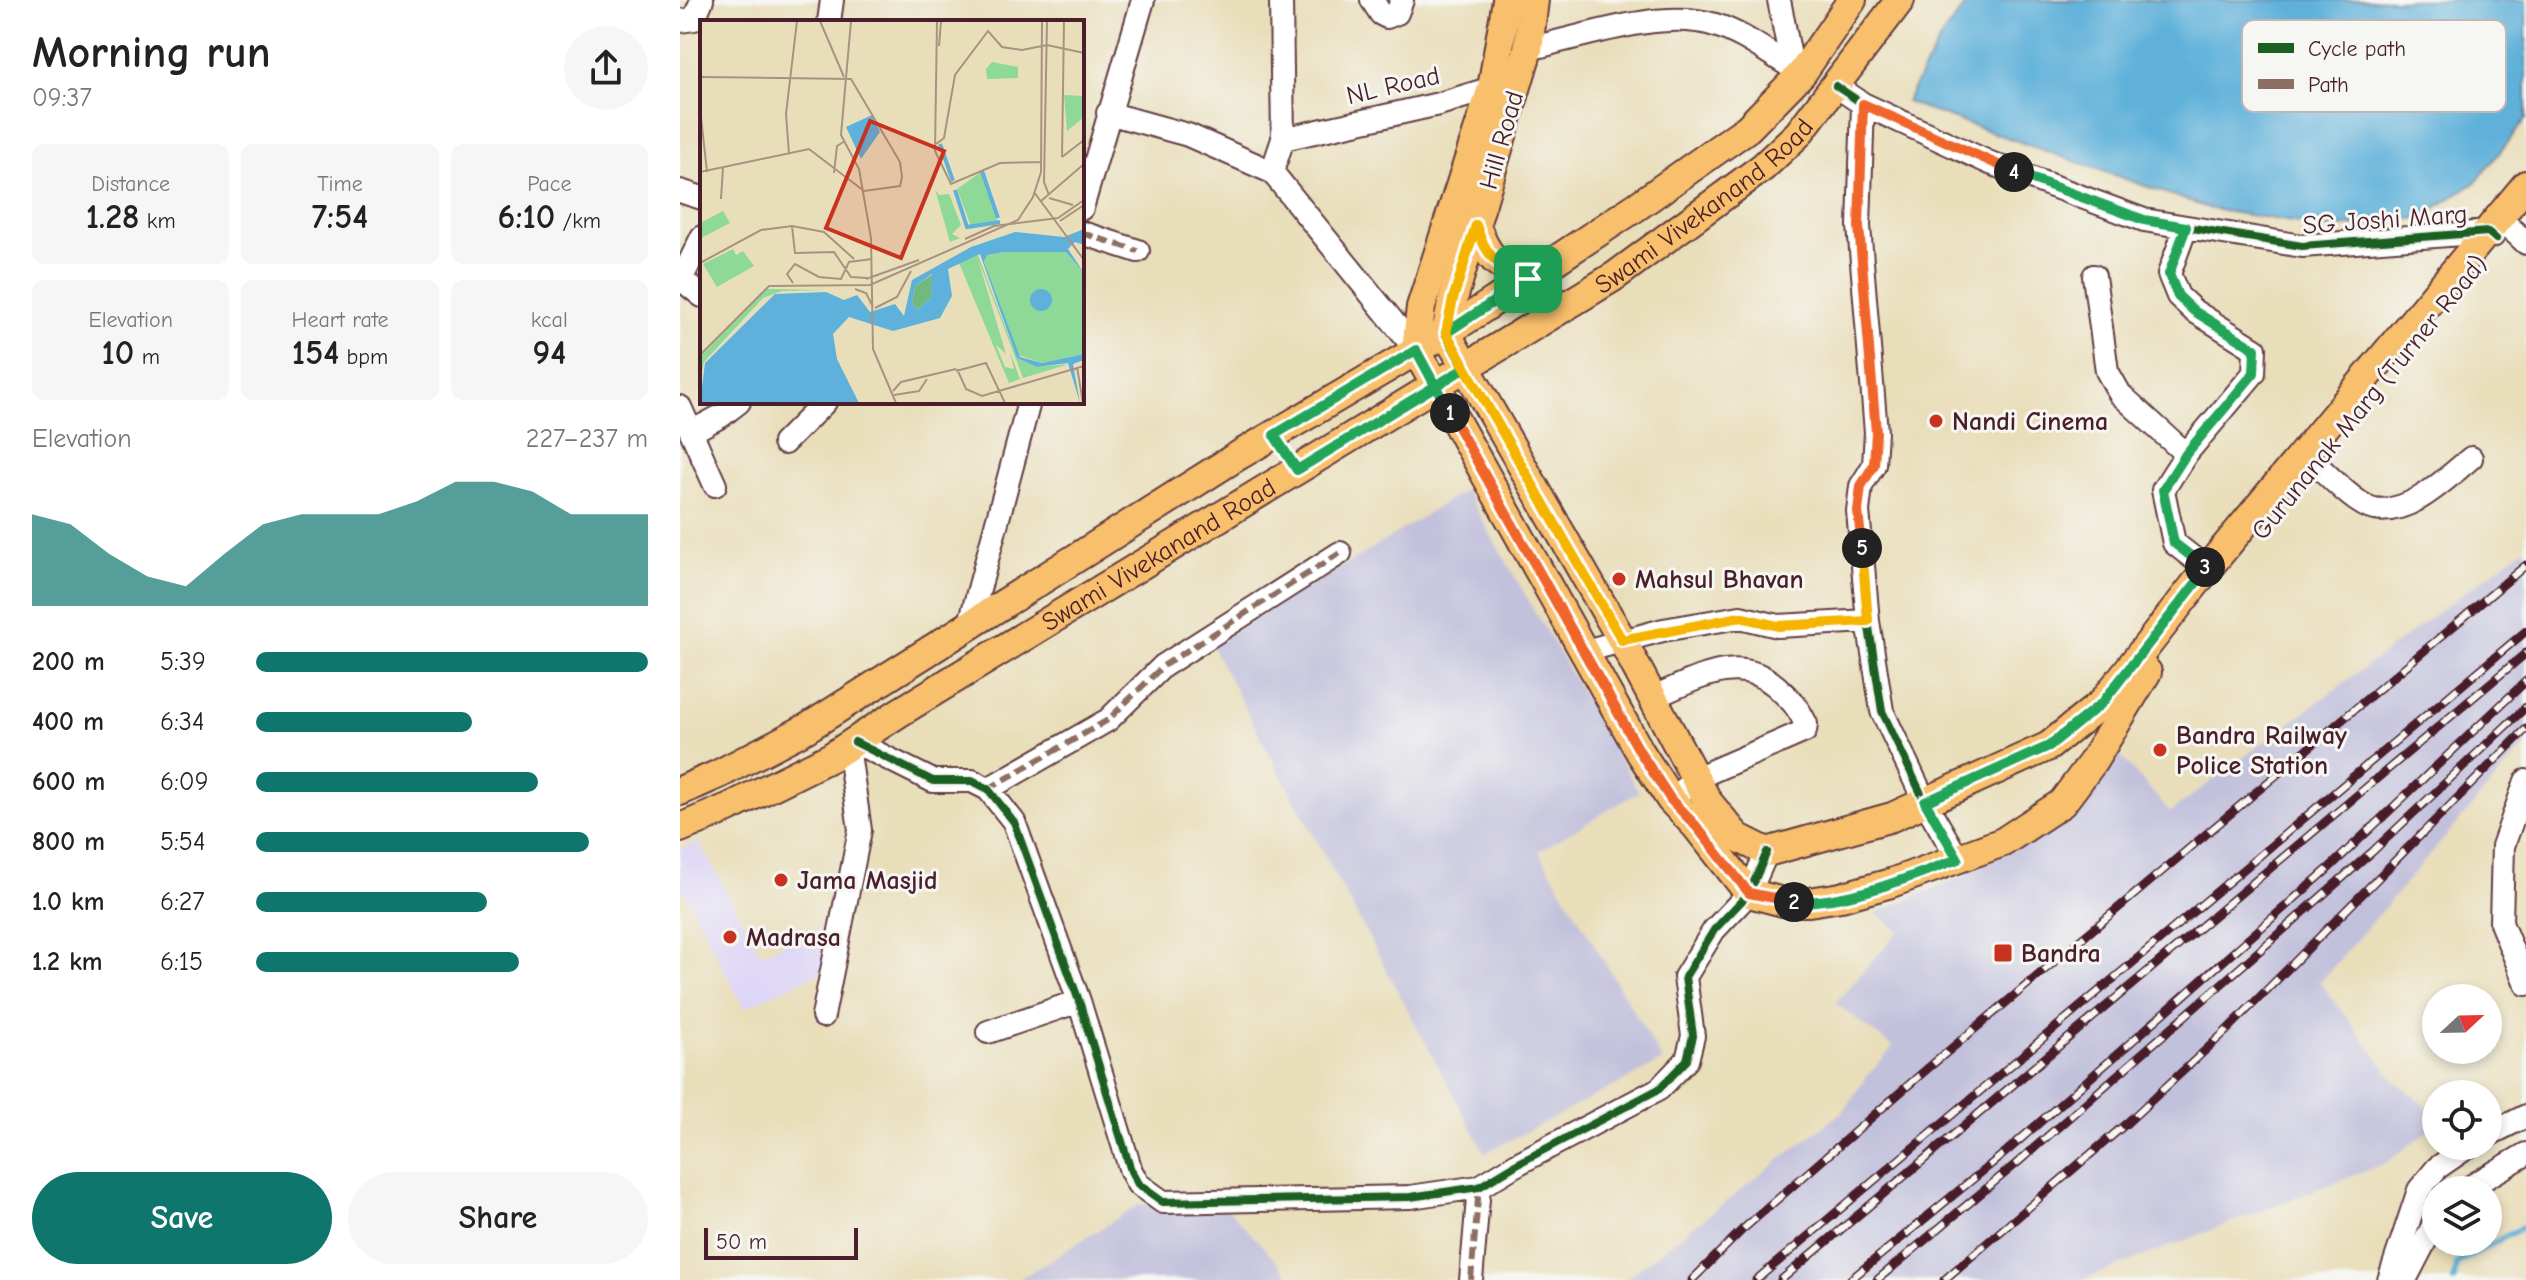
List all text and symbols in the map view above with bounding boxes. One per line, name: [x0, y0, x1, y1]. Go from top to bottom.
inset map: [700, 20, 1084, 404]
legend: [2242, 20, 2506, 112]
button: share: [564, 26, 648, 110]
text: Morning run: [32, 27, 271, 78]
text: Cycle path: [2308, 36, 2406, 62]
street label: NL Road: [1344, 61, 1443, 111]
text: Path: [2308, 72, 2349, 98]
text: 09:37: [32, 83, 92, 113]
street label: Hill Road: [1474, 88, 1530, 193]
street label: Swami Vivekanand Road: [1590, 113, 1820, 301]
pin: 4: [1994, 152, 2034, 192]
text: 4: [2009, 159, 2019, 185]
text: Distance: [91, 171, 170, 197]
text: Time: [317, 171, 363, 197]
text: Pace: [527, 171, 572, 197]
text: 1.28: [86, 197, 139, 237]
text: 7:54: [312, 197, 368, 237]
text: 6:10: [498, 197, 555, 237]
street label: SG Joshi Marg: [2302, 199, 2468, 241]
text: km: [139, 208, 176, 234]
text: /km: [555, 208, 601, 234]
pin: [1494, 245, 1562, 313]
street label: Gurunanak Marg (Turner Road): [2246, 249, 2494, 546]
icon: arrive: [1506, 257, 1550, 301]
text: Elevation: [89, 307, 173, 333]
text: Heart rate: [291, 307, 388, 333]
text: kcal: [531, 307, 568, 333]
text: 10: [101, 333, 134, 373]
text: 154: [292, 333, 339, 373]
text: 94: [532, 333, 566, 373]
text: m: [134, 344, 160, 370]
text: bpm: [339, 344, 388, 370]
pin: 1: [1430, 393, 1470, 433]
text: 1: [1446, 400, 1454, 426]
place label: Nandi Cinema: [1952, 407, 2108, 437]
marker: Nandi Cinema: [1927, 412, 1945, 430]
text: Elevation: [32, 424, 132, 454]
text: 227–237 m: [526, 424, 648, 454]
street label: Swami Vivekanand Road: [1037, 473, 1281, 638]
pin: 5: [1842, 528, 1882, 568]
text: 5: [1856, 535, 1868, 561]
pin: 3: [2185, 547, 2225, 587]
text: 3: [2200, 554, 2210, 580]
place label: Mahsul Bhavan: [1635, 565, 1804, 595]
marker: Mahsul Bhavan: [1610, 570, 1628, 588]
text: 200 m: [32, 647, 105, 677]
text: 5:39: [160, 647, 206, 677]
text: 400 m: [32, 707, 104, 737]
text: 6:34: [160, 707, 205, 737]
place label: Bandra Railway Police Station: [2176, 721, 2347, 781]
marker: Bandra Railway Police Station: [2151, 741, 2169, 759]
text: 600 m: [32, 767, 105, 797]
text: 6:09: [160, 767, 208, 797]
text: 800 m: [32, 827, 105, 857]
text: 5:54: [160, 827, 205, 857]
place label: Jama Masjid: [797, 866, 938, 896]
marker: Jama Masjid: [772, 871, 790, 889]
pin: 2: [1774, 882, 1814, 922]
text: 1.0 km: [32, 887, 104, 917]
text: 6:27: [160, 887, 205, 917]
text: 2: [1789, 889, 1799, 915]
place label: Madrasa: [746, 923, 841, 953]
marker: Madrasa: [721, 928, 739, 946]
place label: Bandra: [2021, 939, 2101, 969]
marker: Bandra: [1992, 942, 2014, 964]
text: 1.2 km: [32, 947, 103, 977]
text: 6:15: [160, 947, 203, 977]
north arrow: [2422, 984, 2502, 1064]
map controls: [2422, 984, 2502, 1256]
button: locate: [2422, 1080, 2502, 1160]
button: Save: [32, 1172, 332, 1264]
button: Share: [348, 1172, 648, 1264]
button: layers: [2422, 1176, 2502, 1256]
scale bar: [704, 1224, 858, 1260]
text: 50 m: [716, 1229, 767, 1255]

